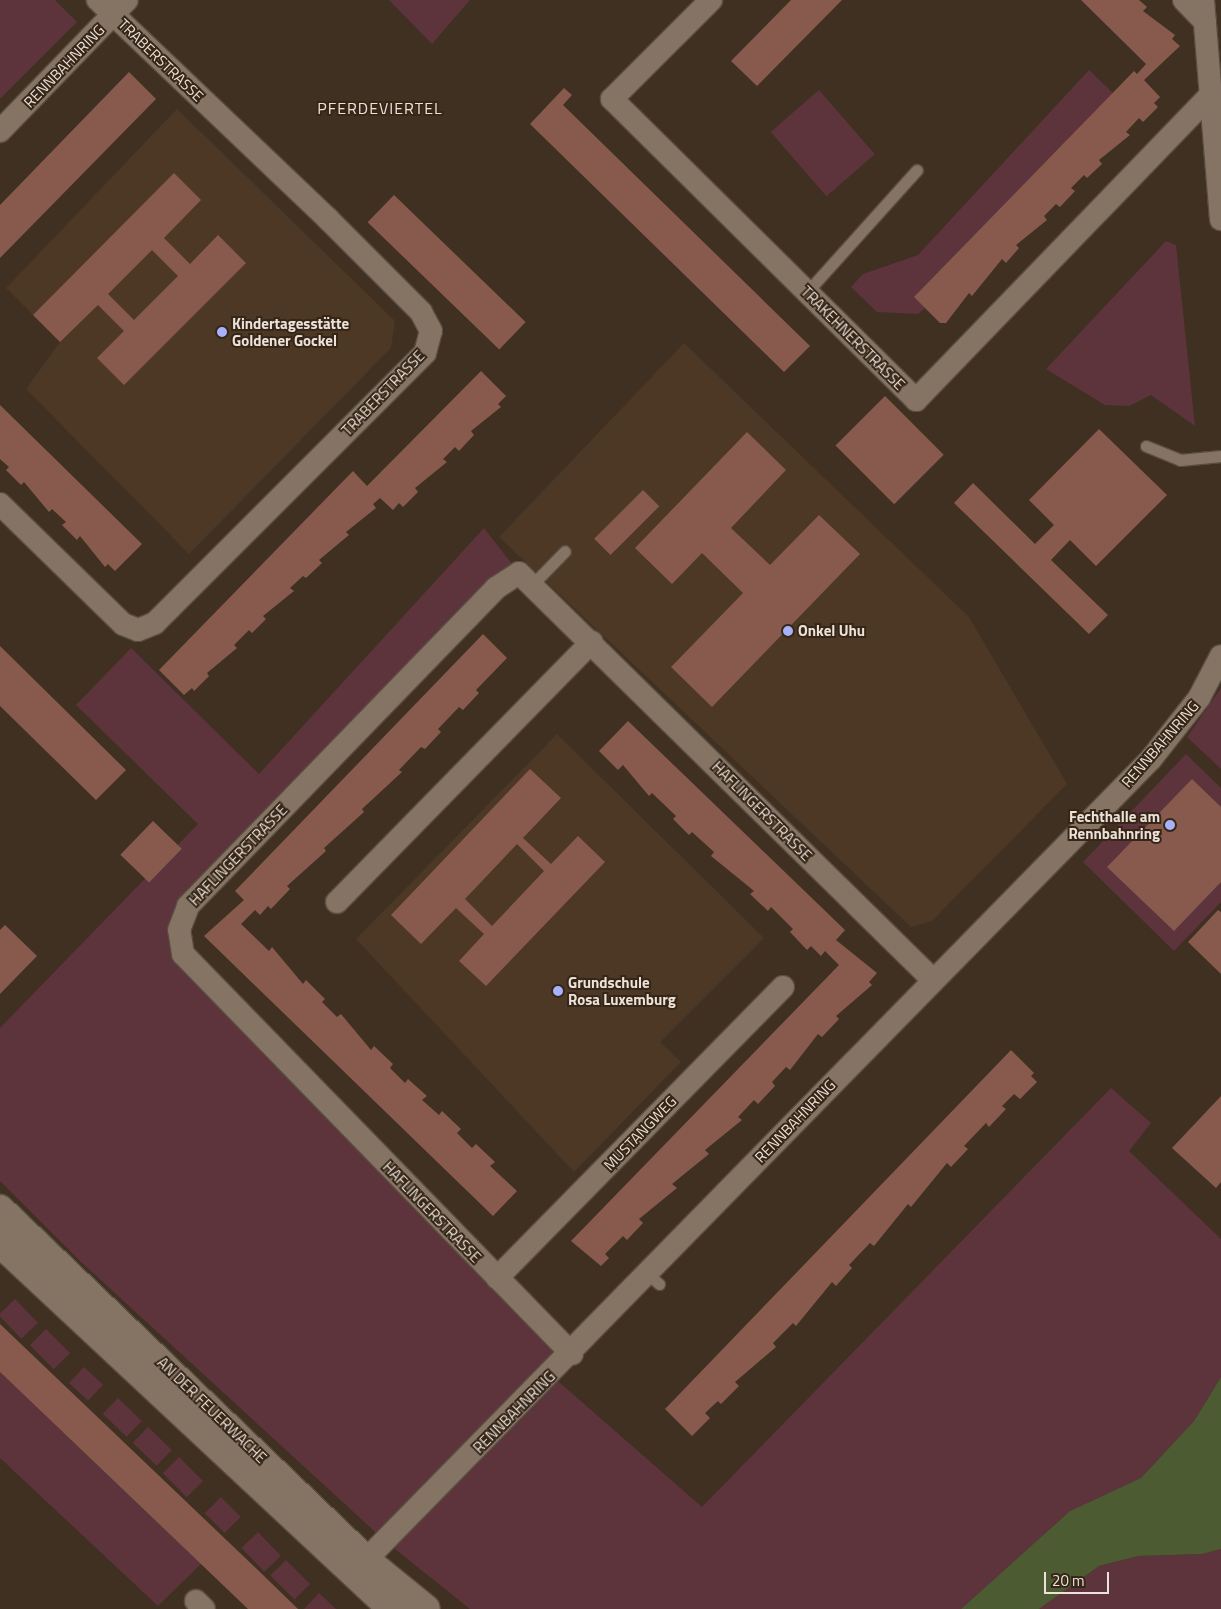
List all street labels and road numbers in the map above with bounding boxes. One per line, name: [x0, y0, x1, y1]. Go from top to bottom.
street label: TRABERSTRASSE: [115, 15, 207, 105]
street label: RENNBAHNRING: [20, 21, 108, 111]
street label: TRAKEHNERSTRASSE: [797, 282, 909, 394]
street label: TRABERSTRASSE: [338, 347, 428, 439]
street label: RENNBAHNRING: [1118, 697, 1202, 791]
street label: HAFLINGERSTRASSE: [709, 758, 815, 864]
street label: HAFLINGERSTRASSE: [185, 801, 291, 909]
street label: RENNBAHNRING: [751, 1076, 839, 1166]
street label: MUSTANGWEG: [600, 1092, 680, 1174]
street label: HAFLINGERSTRASSE: [379, 1158, 485, 1266]
street label: AN DER FEUERWACHE: [154, 1353, 270, 1467]
street label: RENNBAHNRING: [469, 1367, 559, 1457]

